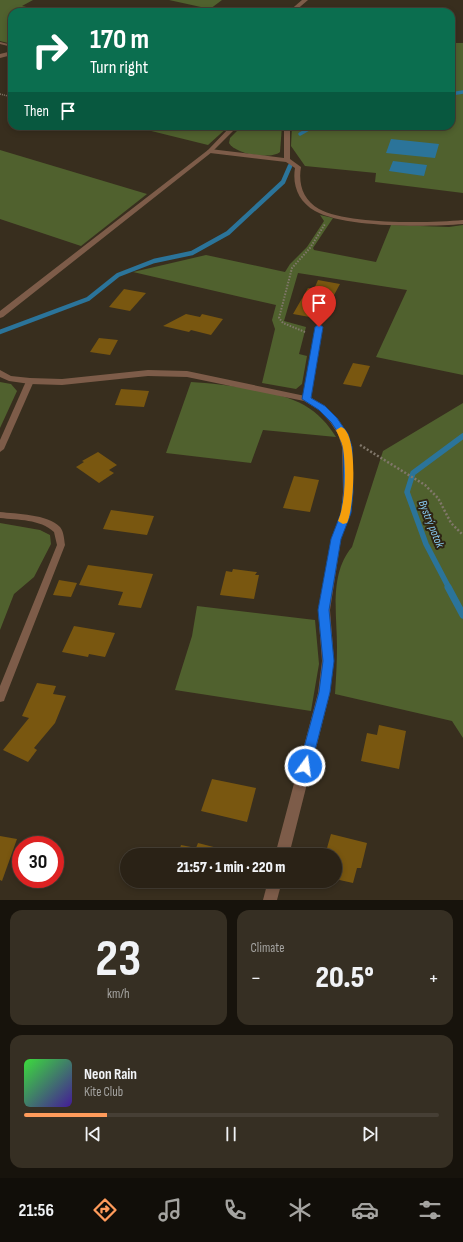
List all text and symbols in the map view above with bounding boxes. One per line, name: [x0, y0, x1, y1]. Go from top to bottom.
text: 170 m: [90, 23, 149, 56]
icon: right: [24, 24, 76, 76]
text: Turn right: [90, 57, 148, 78]
icon: arrive: [57, 100, 79, 122]
text: Then: [24, 102, 49, 121]
pin: [302, 286, 336, 327]
icon: arrive: [308, 292, 330, 314]
water label: Bystrý potok: [415, 498, 448, 550]
position arrow: [284, 745, 326, 787]
speed limit sign: 30: [12, 836, 64, 888]
text: 21:57 · 1 min · 220 m: [177, 858, 285, 877]
text: 23: [95, 928, 141, 991]
text: Climate: [251, 940, 284, 956]
text: 20.5°: [316, 960, 374, 996]
text: −: [251, 965, 261, 992]
text: +: [428, 965, 439, 992]
text: km/h: [107, 986, 129, 1002]
text: Neon Rain: [84, 1065, 137, 1084]
text: Kite Club: [84, 1084, 123, 1100]
icon: previous: [82, 1123, 104, 1145]
icon: pause: [220, 1123, 242, 1145]
icon: next: [359, 1123, 381, 1145]
icon: directions: [91, 1196, 119, 1224]
icon: music: [156, 1196, 184, 1224]
icon: phone: [221, 1196, 249, 1224]
icon: climate: [286, 1196, 314, 1224]
icon: car: [351, 1196, 379, 1224]
icon: filters: [416, 1196, 444, 1224]
text: 21:56: [19, 1200, 54, 1221]

